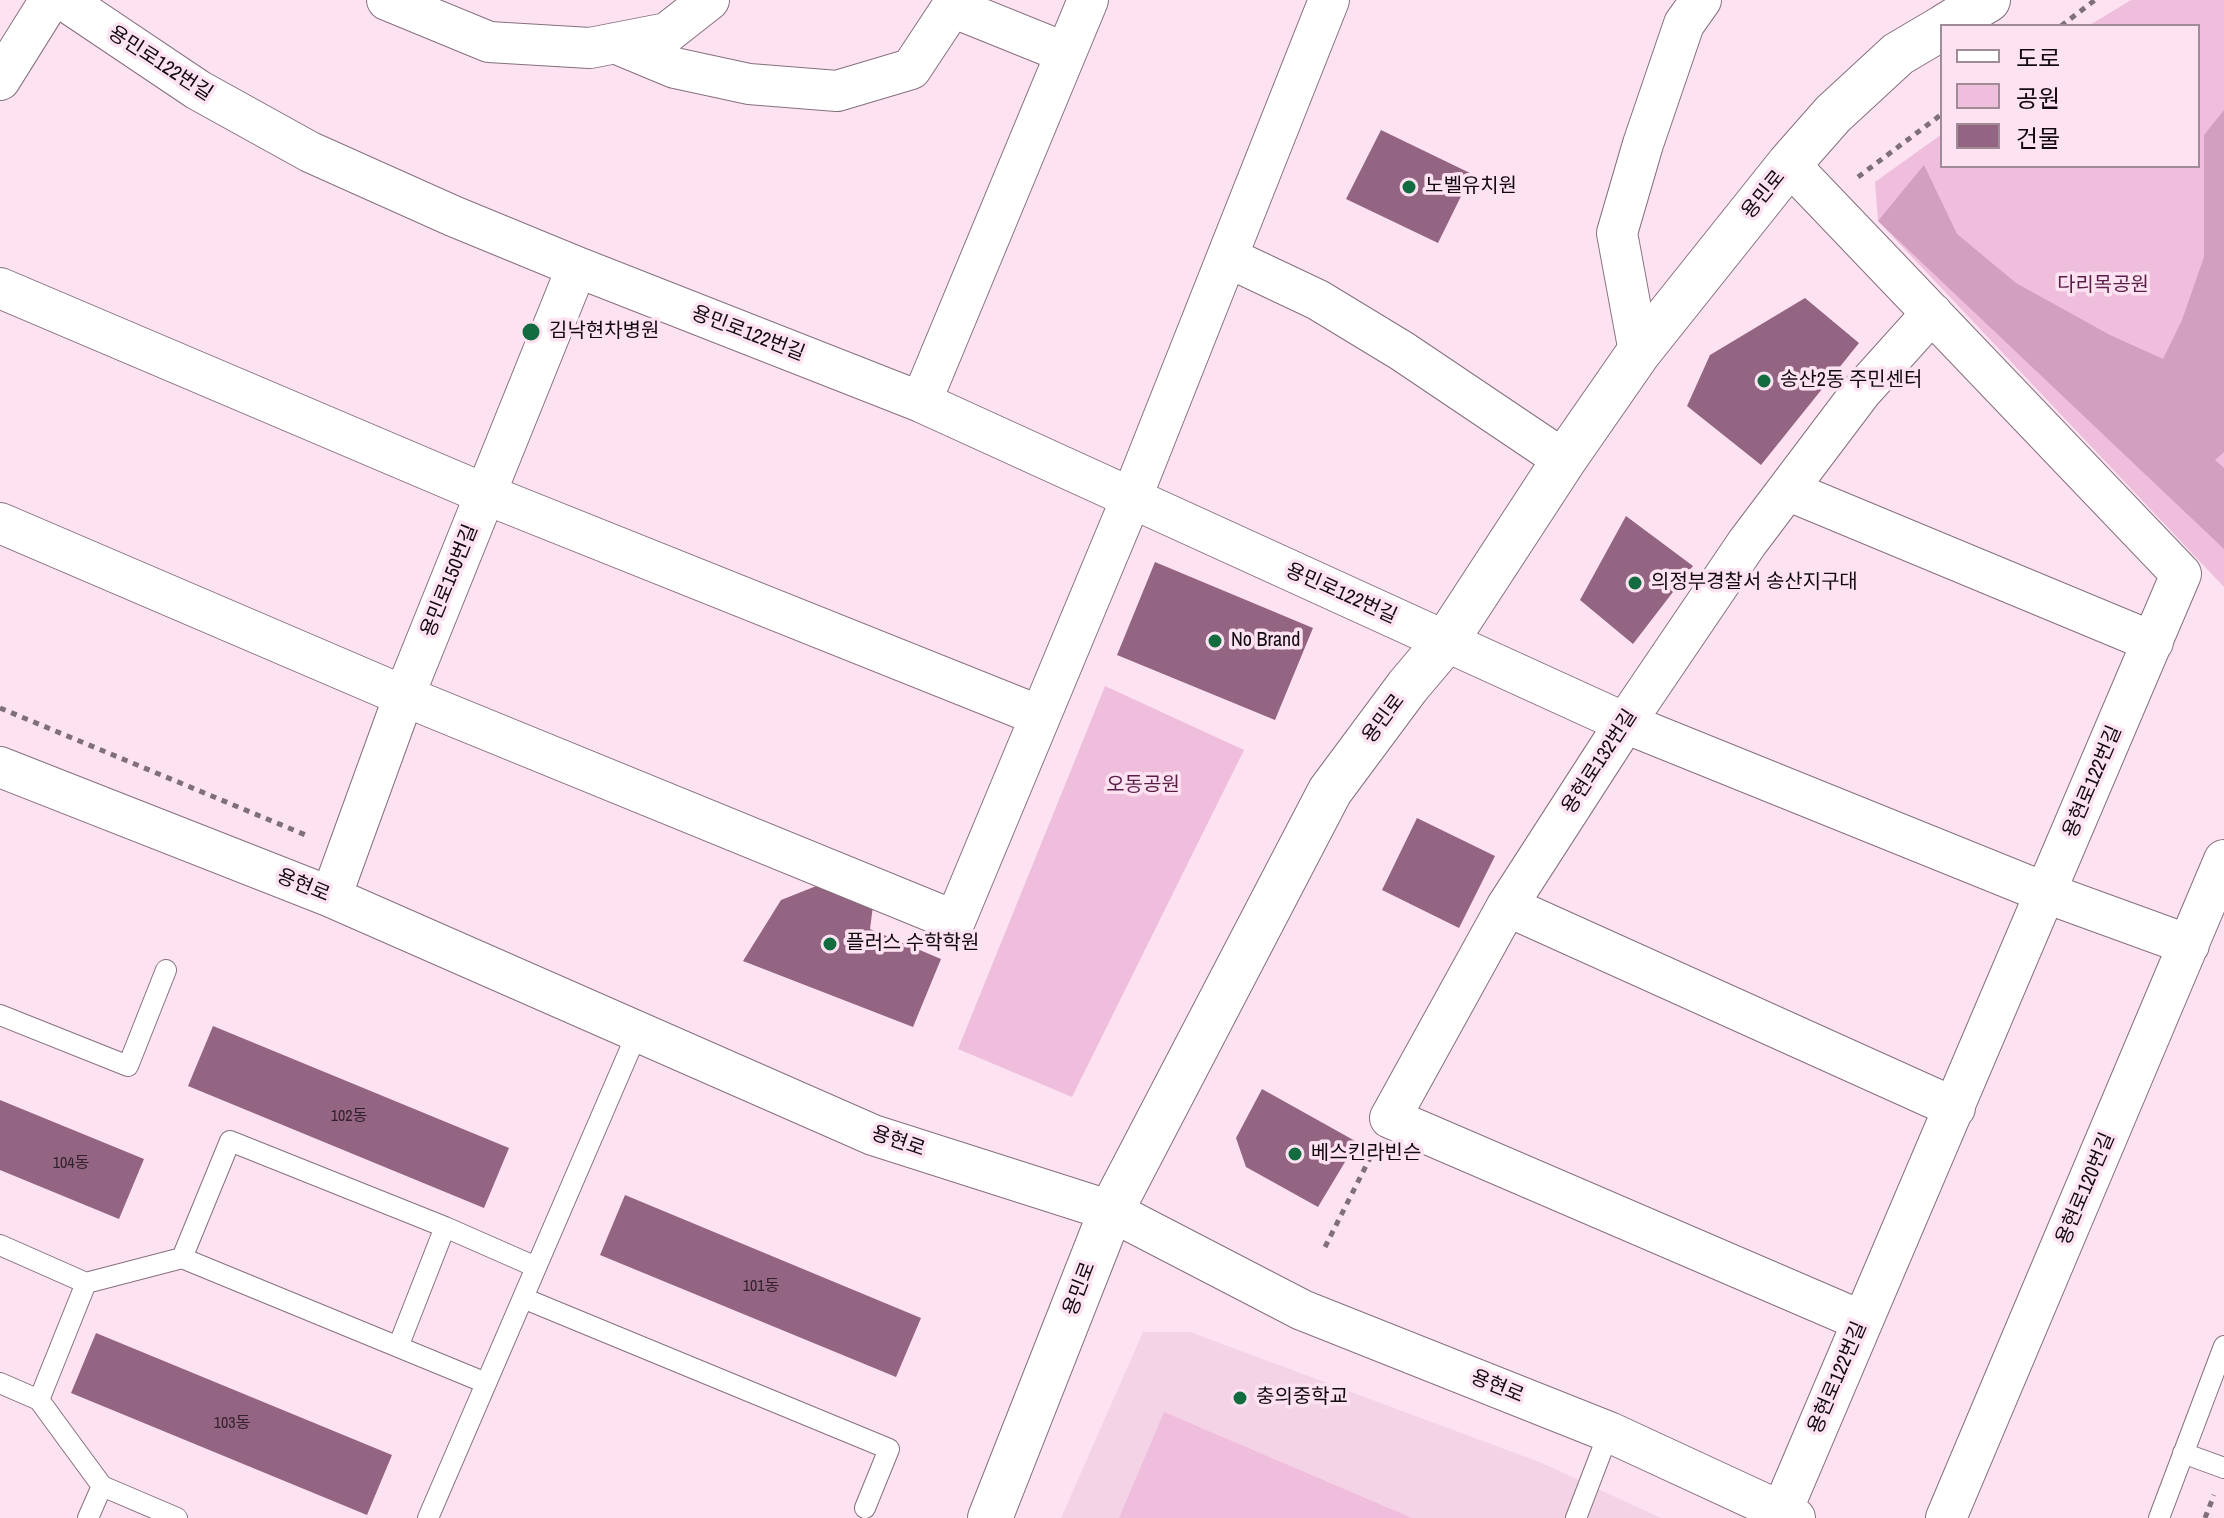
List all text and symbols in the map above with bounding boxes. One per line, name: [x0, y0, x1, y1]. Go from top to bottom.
street label: 용민로122번길: [103, 21, 217, 107]
legend: [1940, 24, 2200, 168]
text: 도로: [2016, 42, 2060, 74]
text: 공원: [2016, 82, 2060, 114]
text: 건물: [2016, 122, 2060, 154]
street label: 용민로: [1737, 166, 1791, 224]
place label: 노벨유치원: [1425, 175, 1517, 199]
marker: 노벨유치원: [1400, 178, 1418, 196]
park label: 다리목공원: [2057, 274, 2149, 298]
street label: 용민로122번길: [688, 301, 808, 367]
place label: 김낙현차병원: [549, 320, 659, 344]
marker: 김낙현차병원: [520, 321, 542, 343]
place label: 송산2동 주민센터: [1780, 369, 1922, 393]
marker: 송산2동 주민센터: [1755, 372, 1773, 390]
street label: 용민로150번길: [417, 521, 483, 641]
street label: 용민로122번길: [1282, 559, 1400, 629]
place label: 의정부경찰서 송산지구대: [1651, 571, 1858, 595]
marker: 의정부경찰서 송산지구대: [1626, 574, 1644, 592]
place label: No Brand: [1231, 629, 1300, 653]
marker: No Brand: [1206, 632, 1224, 650]
street label: 용민로: [1358, 690, 1410, 748]
street label: 용현로132번길: [1557, 705, 1643, 819]
street label: 용현로122번길: [2059, 722, 2127, 842]
park label: 오동공원: [1106, 774, 1180, 798]
street label: 용현로: [273, 865, 333, 907]
place label: 플러스 수학학원: [846, 932, 979, 956]
marker: 플러스 수학학원: [821, 935, 839, 953]
house number: 102동: [331, 1107, 367, 1127]
street label: 용현로: [868, 1122, 928, 1162]
street label: 용현로120번길: [2052, 1129, 2120, 1249]
place label: 베스킨라빈슨: [1311, 1142, 1421, 1166]
marker: 베스킨라빈슨: [1286, 1145, 1304, 1163]
house number: 104동: [53, 1154, 89, 1174]
street label: 용민로: [1059, 1259, 1101, 1319]
house number: 101동: [743, 1277, 779, 1297]
street label: 용현로122번길: [1804, 1318, 1872, 1438]
street label: 용현로: [1467, 1366, 1527, 1408]
place label: 충의중학교: [1256, 1386, 1348, 1410]
marker: 충의중학교: [1231, 1389, 1249, 1407]
house number: 103동: [214, 1414, 250, 1434]

